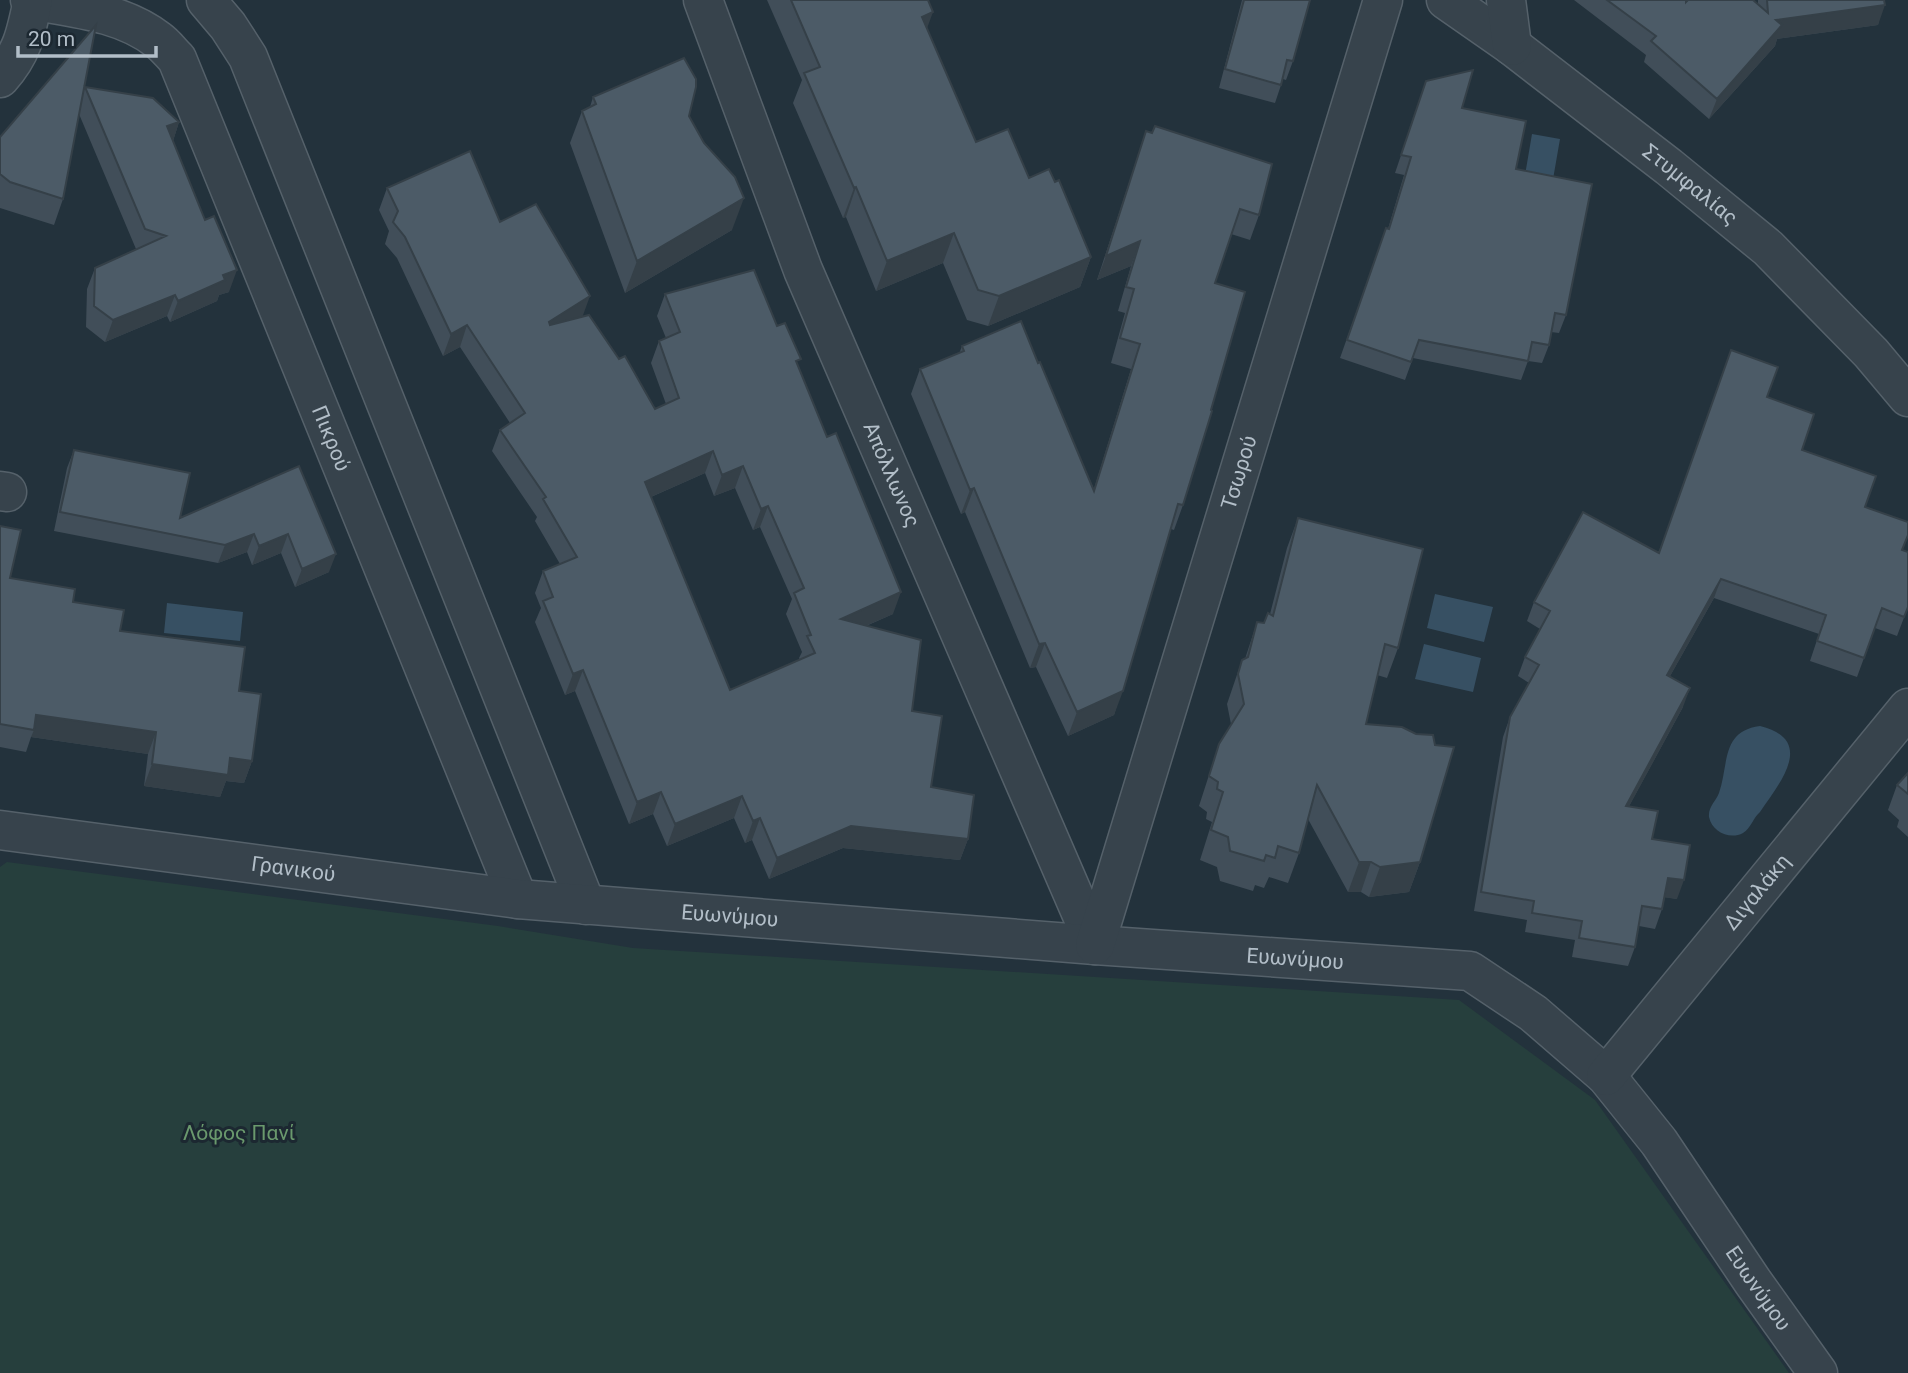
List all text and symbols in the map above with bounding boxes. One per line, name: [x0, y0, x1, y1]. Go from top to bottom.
scale bar: [18, 14, 156, 58]
text: 20 m: [28, 27, 75, 51]
street label: Στυμφαλίας: [1638, 139, 1742, 230]
street label: Πικρού: [307, 402, 355, 475]
street label: Απόλλωνος: [858, 418, 925, 531]
street label: Τσωρού: [1216, 433, 1262, 512]
street label: Διγαλάκη: [1719, 849, 1795, 935]
street label: Γρανικού: [250, 852, 337, 887]
street label: Ευωνύμου: [680, 900, 779, 932]
street label: Ευωνύμου: [1246, 944, 1345, 974]
park label: Λόφος Πανί: [183, 1121, 296, 1145]
street label: Ευωνύμου: [1720, 1242, 1796, 1335]

